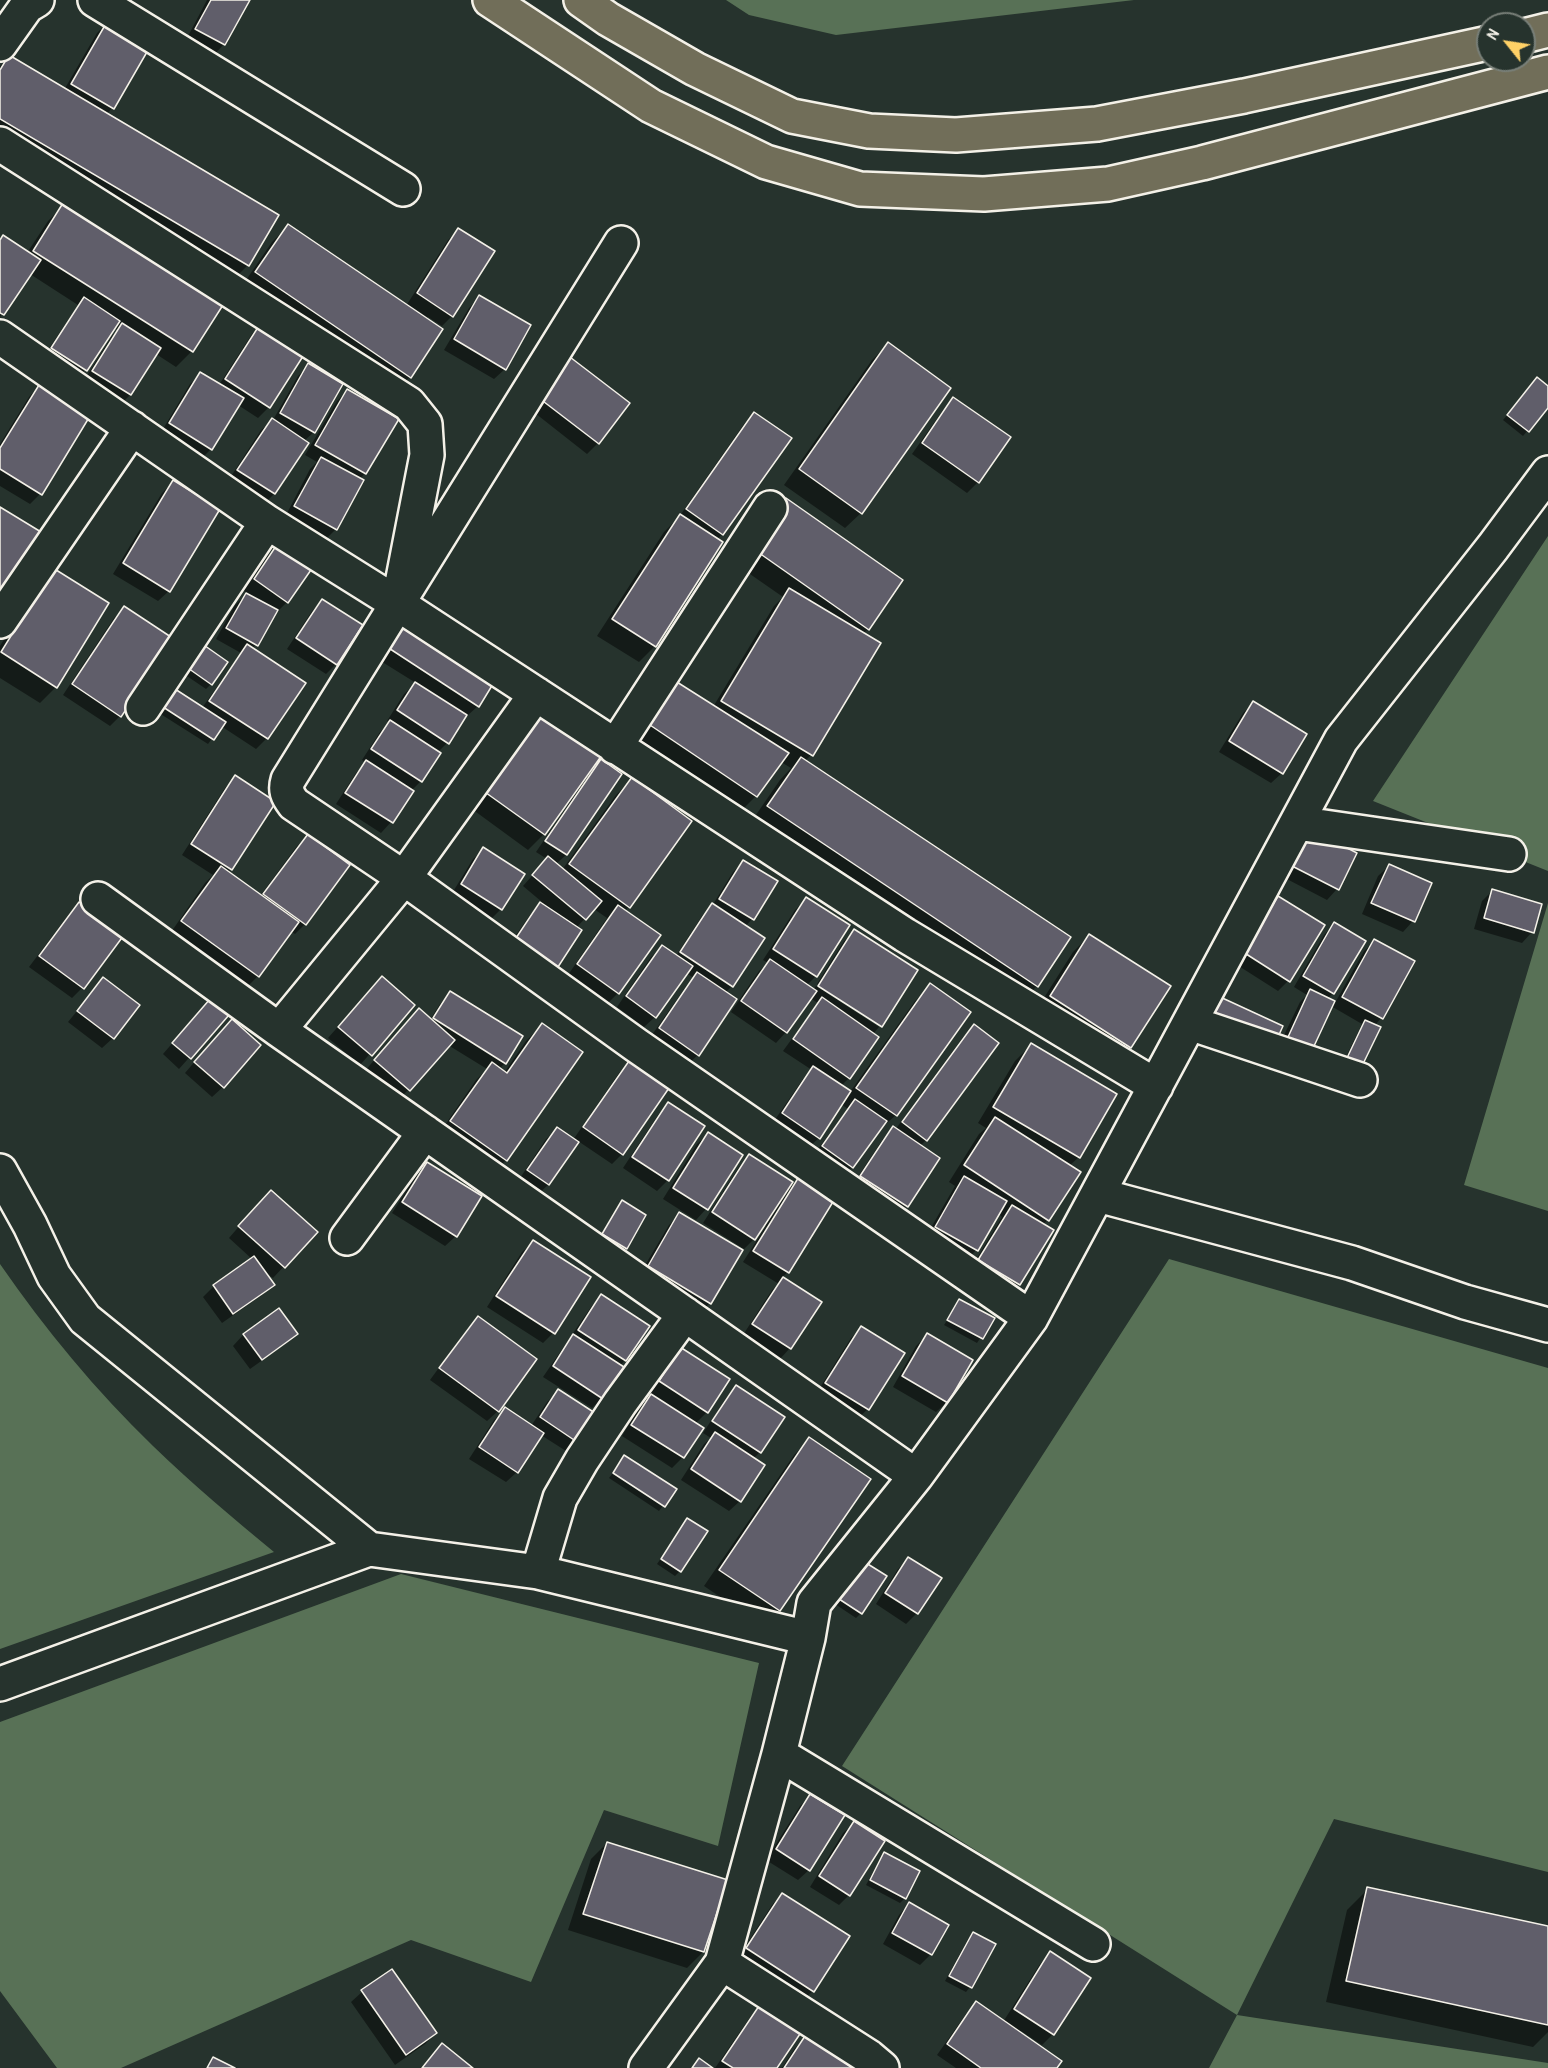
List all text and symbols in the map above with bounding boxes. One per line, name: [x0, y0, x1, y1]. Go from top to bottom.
north arrow: [1476, 12, 1536, 72]
text: N: [1480, 25, 1504, 43]

